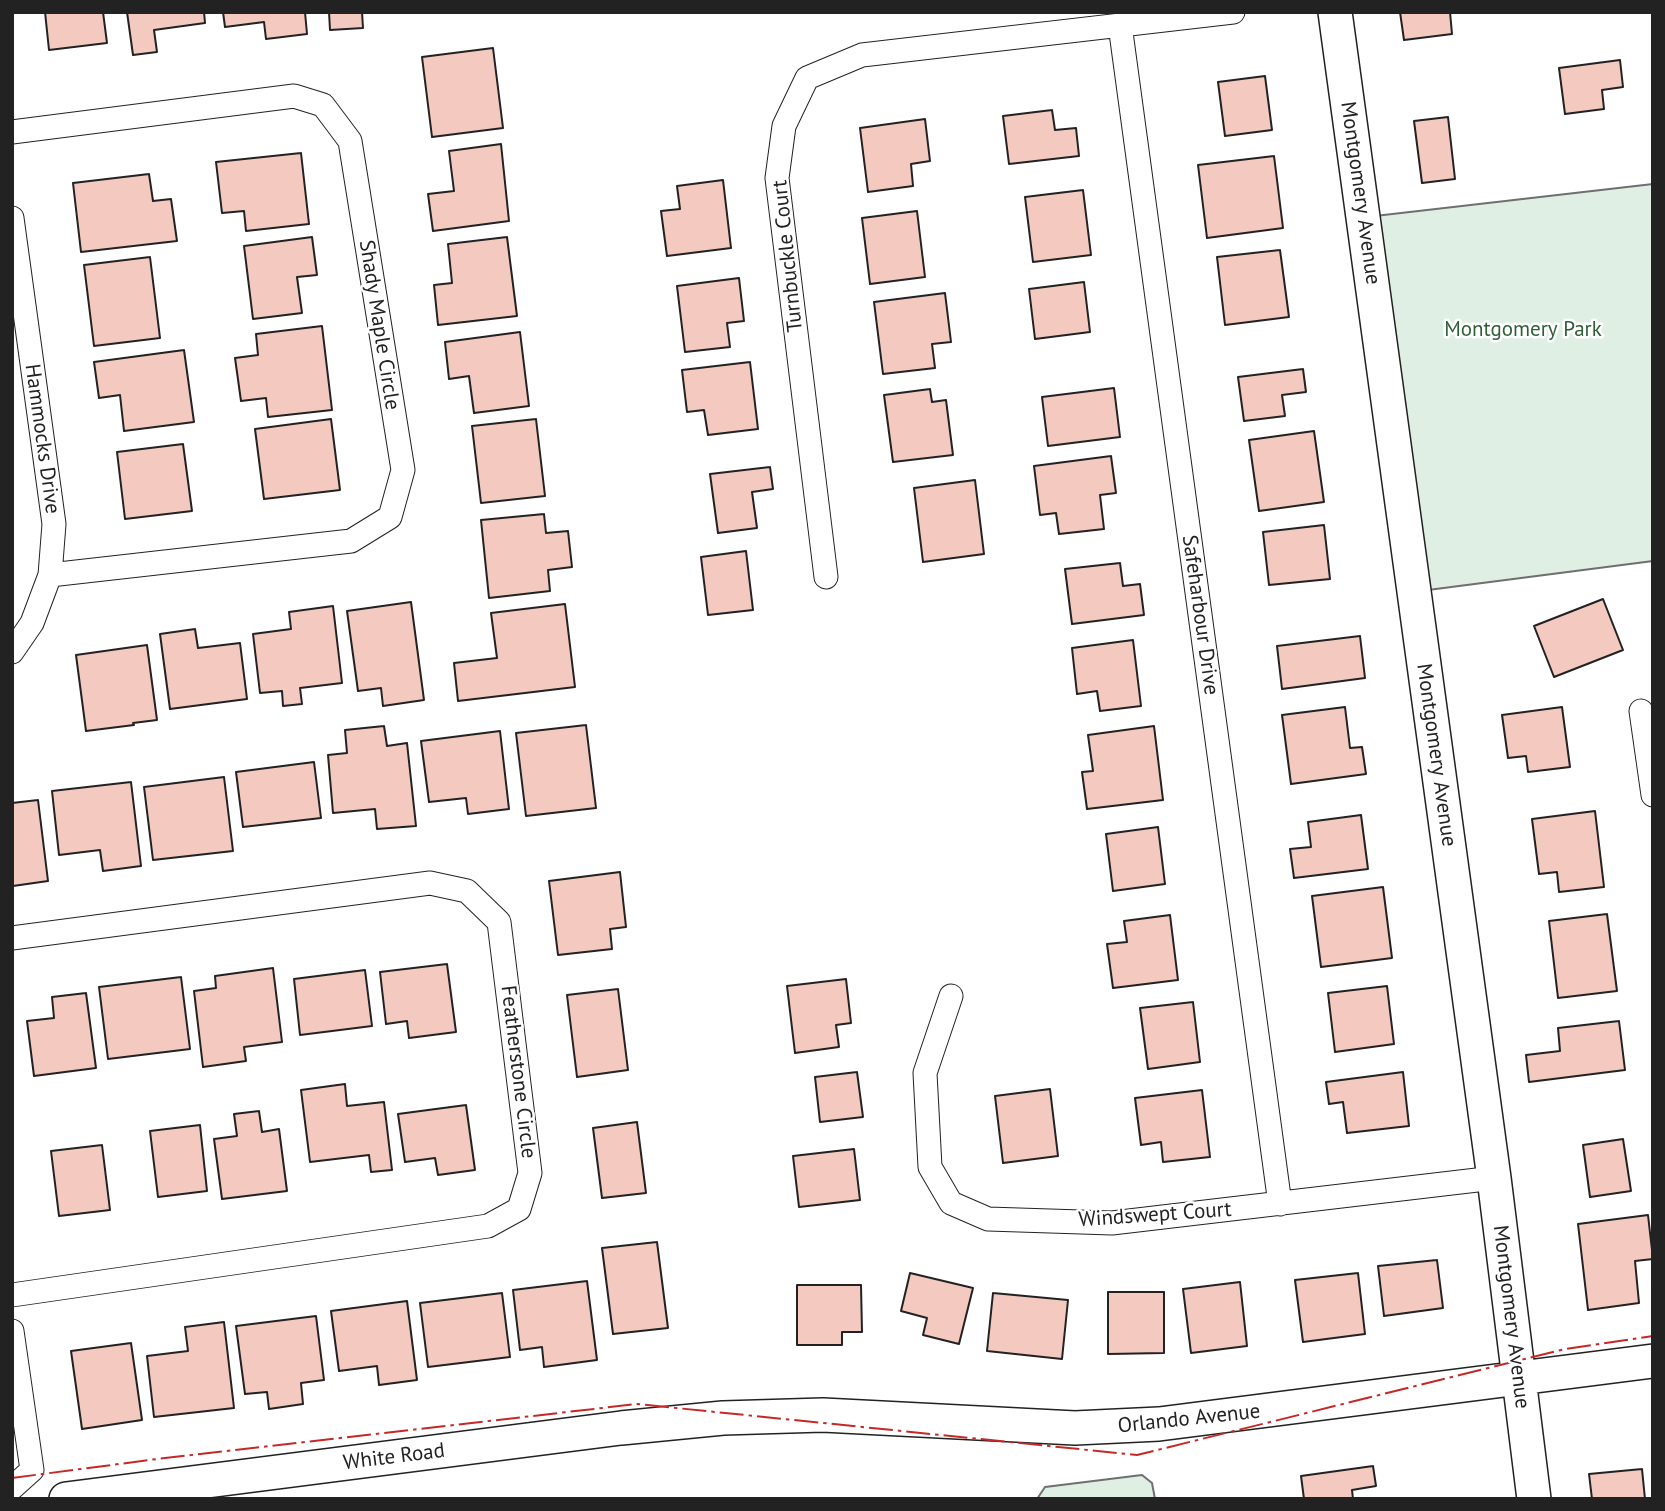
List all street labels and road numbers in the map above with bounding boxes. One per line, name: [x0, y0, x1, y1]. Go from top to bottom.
street label: Montgomery Avenue: [1335, 100, 1385, 286]
street label: Turnbuckle Court: [767, 179, 809, 333]
street label: Shady Maple Circle: [353, 238, 405, 412]
street label: Hammocks Drive: [19, 363, 65, 515]
street label: Safeharbour Drive: [1176, 533, 1224, 697]
street label: Montgomery Avenue: [1411, 662, 1461, 848]
street label: Featherstone Circle: [495, 984, 541, 1160]
street label: Windswept Court: [1078, 1197, 1232, 1233]
street label: Montgomery Avenue: [1487, 1224, 1535, 1410]
street label: Orlando Avenue: [1116, 1399, 1262, 1439]
street label: White Road: [342, 1438, 446, 1476]

